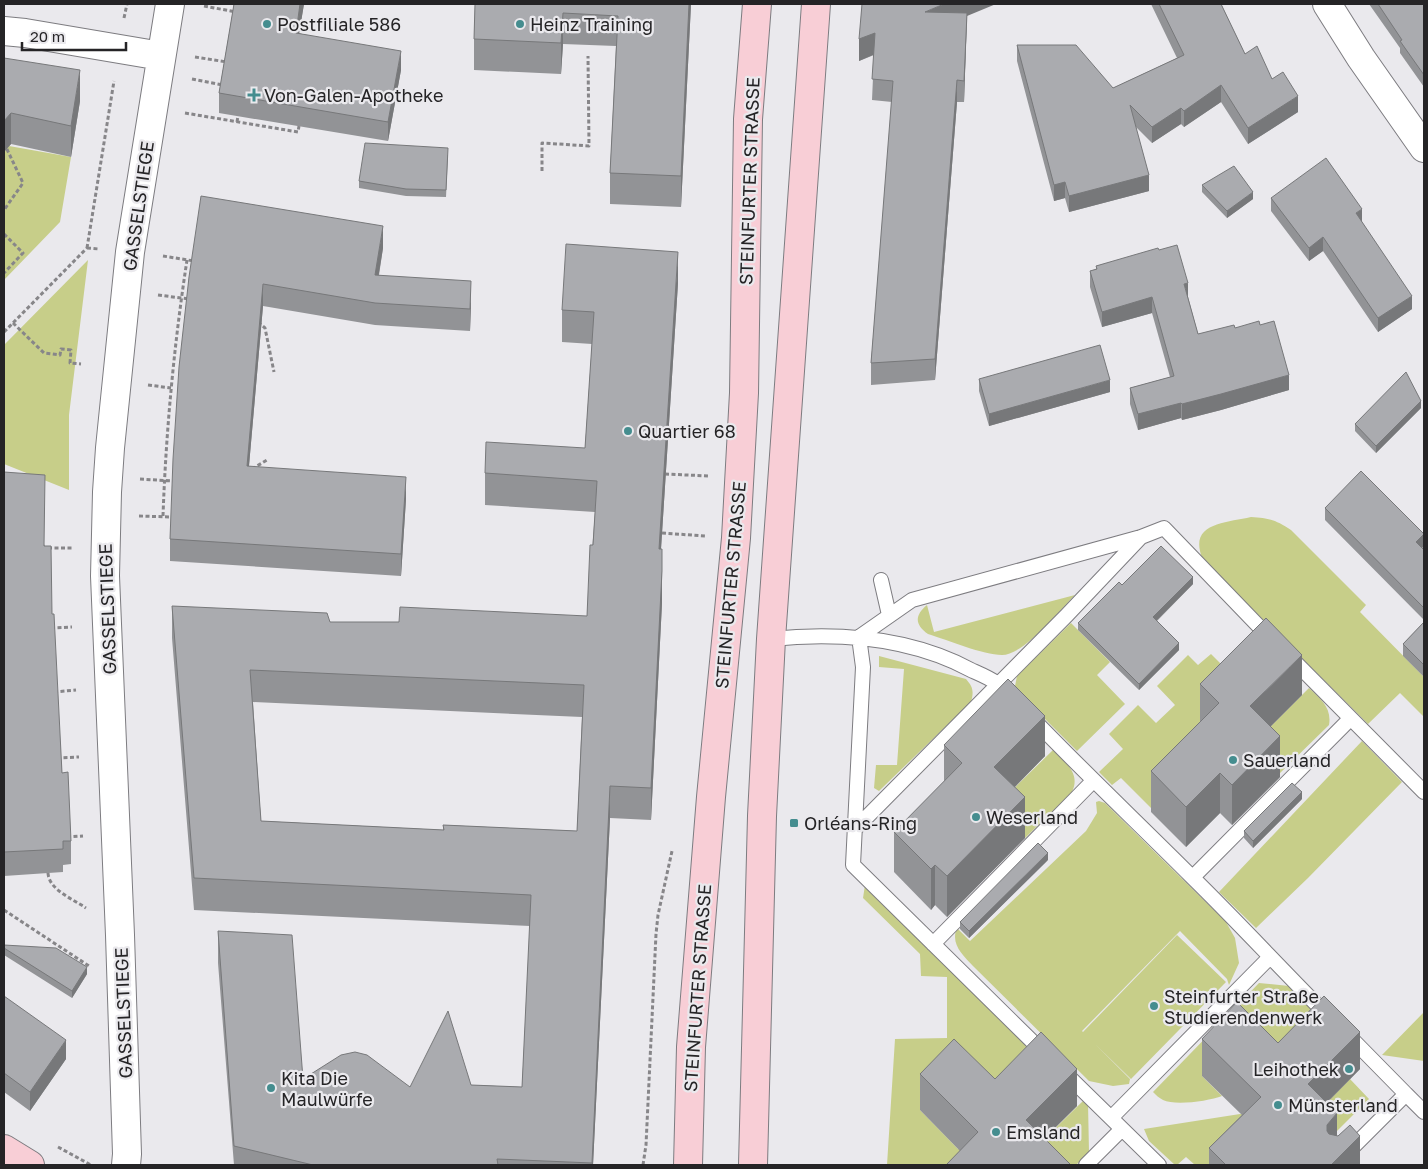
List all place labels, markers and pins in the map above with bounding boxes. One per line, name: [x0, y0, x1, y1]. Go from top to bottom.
place label: Postfiliale 586: [277, 13, 401, 35]
place label: Heinz Training: [530, 13, 653, 35]
marker: Postfiliale 586: [261, 18, 273, 30]
marker: Heinz Training: [514, 18, 526, 30]
place label: Von-Galen-Apotheke: [264, 84, 443, 106]
marker: Von-Galen-Apotheke: [248, 89, 260, 101]
place label: Quartier 68: [638, 420, 736, 442]
marker: Quartier 68: [622, 425, 634, 437]
place label: Sauerland: [1243, 749, 1331, 771]
marker: Sauerland: [1227, 754, 1239, 766]
place label: Weserland: [986, 806, 1078, 828]
marker: Weserland: [970, 811, 982, 823]
place label: Orléans-Ring: [804, 812, 917, 834]
marker: Orléans-Ring: [788, 817, 800, 829]
place label: Steinfurter Straße Studierendenwerk: [1164, 985, 1322, 1028]
marker: Steinfurter Straße Studierendenwerk: [1148, 1000, 1160, 1012]
place label: Leihothek: [1253, 1058, 1339, 1080]
marker: Leihothek: [1343, 1063, 1355, 1075]
place label: Kita Die Maulwürfe: [281, 1067, 373, 1110]
marker: Kita Die Maulwürfe: [265, 1082, 277, 1094]
place label: Münsterland: [1288, 1094, 1398, 1116]
marker: Münsterland: [1272, 1099, 1284, 1111]
place label: Emsland: [1006, 1121, 1081, 1143]
marker: Emsland: [990, 1126, 1002, 1138]

